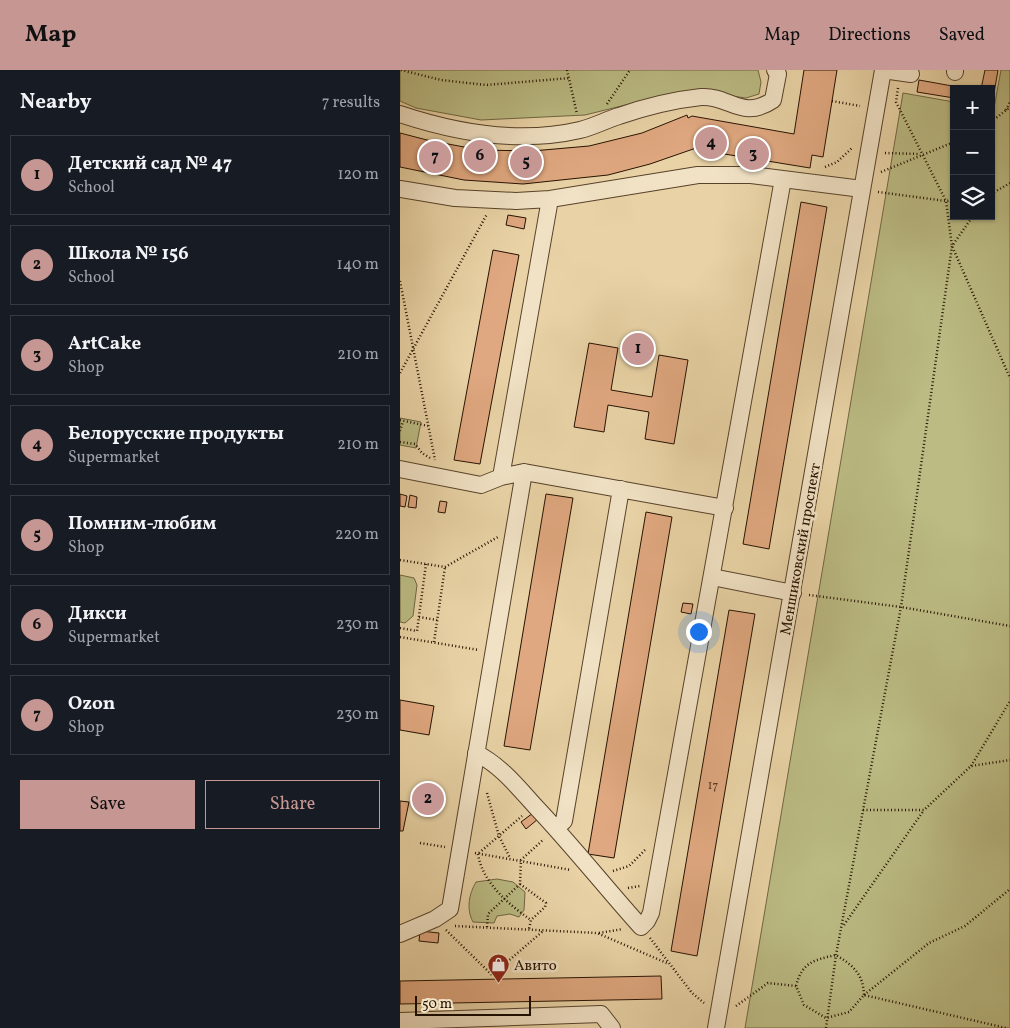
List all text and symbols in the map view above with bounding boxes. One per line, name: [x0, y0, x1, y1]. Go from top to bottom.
text: Map: [25, 18, 76, 52]
text: Map: [764, 23, 800, 48]
text: Directions: [828, 23, 911, 48]
text: Saved: [939, 23, 985, 48]
map controls: [950, 85, 995, 220]
button: +: [950, 85, 995, 130]
text: Nearby: [20, 88, 91, 117]
text: 7 results: [322, 92, 380, 114]
pin: 4: [695, 124, 727, 162]
button: −: [950, 130, 995, 175]
pin: 3: [737, 135, 769, 173]
pin: 6: [464, 137, 496, 175]
pin: 7: [419, 138, 451, 176]
pin: 5: [510, 143, 542, 181]
text: Детский сад № 47: [68, 151, 232, 177]
text: 1: [34, 164, 40, 186]
text: 120 m: [337, 164, 379, 186]
button: layers: [950, 175, 995, 220]
text: School: [68, 177, 115, 199]
text: Школа № 156: [68, 241, 189, 267]
text: 2: [33, 254, 41, 276]
text: 140 m: [337, 254, 379, 276]
text: School: [68, 267, 115, 289]
pin: 1: [622, 330, 654, 368]
text: ArtCake: [68, 331, 141, 357]
text: 3: [33, 344, 41, 366]
text: 210 m: [337, 344, 379, 366]
text: Shop: [68, 357, 104, 379]
text: Белорусские продукты: [68, 421, 284, 447]
text: 4: [32, 434, 42, 456]
text: 210 m: [337, 434, 379, 456]
text: Supermarket: [68, 447, 160, 469]
street label: Меншиковский проспект: [776, 461, 827, 637]
text: Помним-любим: [68, 511, 216, 537]
text: 5: [33, 524, 41, 546]
text: 220 m: [335, 524, 379, 546]
text: Shop: [68, 537, 104, 559]
text: Дикси: [68, 601, 127, 627]
text: 6: [33, 614, 41, 636]
text: 230 m: [336, 614, 379, 636]
your location: [686, 619, 712, 645]
text: Supermarket: [68, 627, 160, 649]
text: Ozon: [68, 691, 115, 717]
text: 7: [33, 704, 41, 726]
text: 230 m: [336, 704, 379, 726]
text: Shop: [68, 717, 104, 739]
house number: 17: [708, 778, 718, 794]
button: Save: [20, 780, 195, 829]
button: Share: [205, 780, 380, 829]
pin: 2: [412, 780, 444, 818]
shop icon: Авито: [486, 953, 510, 984]
place label: Авито: [514, 956, 557, 977]
scale bar: [415, 993, 531, 1016]
text: 50 m: [422, 995, 452, 1014]

